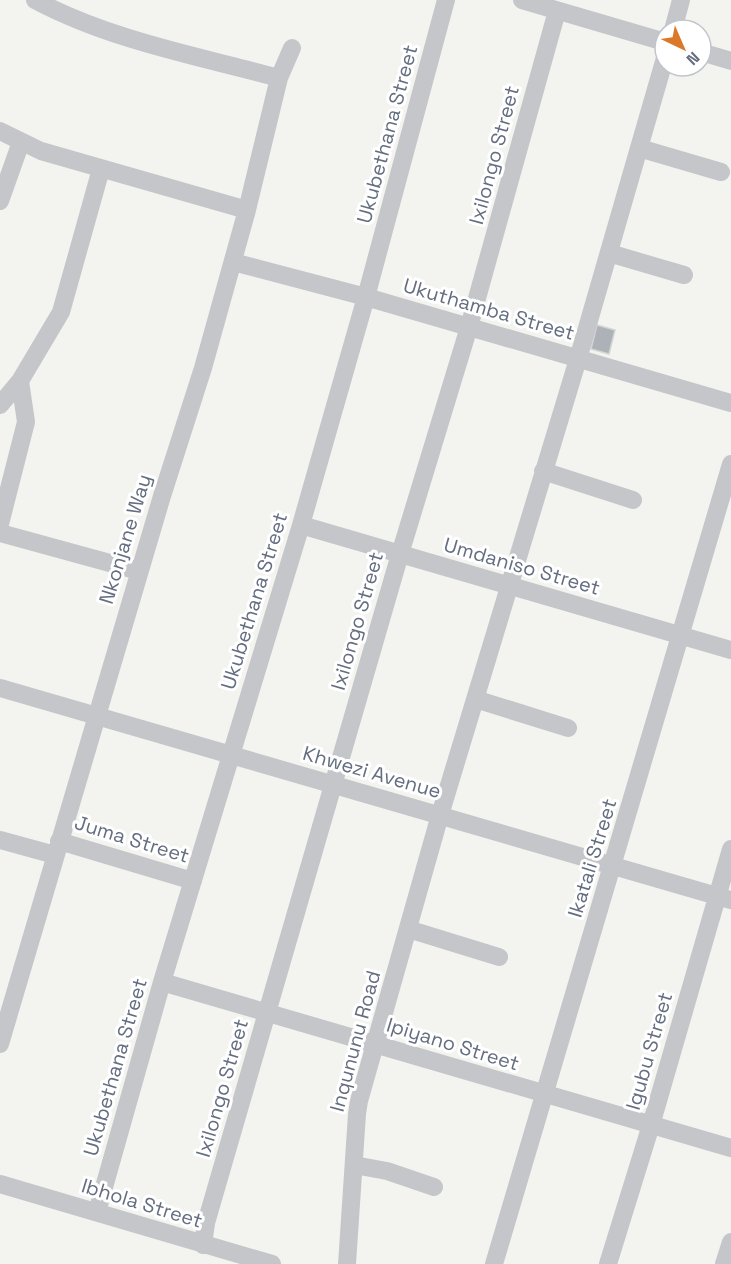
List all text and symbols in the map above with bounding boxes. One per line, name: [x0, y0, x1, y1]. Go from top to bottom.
north arrow: [653, 18, 713, 78]
street label: Ukubethana Street: [351, 42, 423, 226]
text: N: [682, 47, 704, 70]
street label: Ixilongo Street: [463, 83, 525, 227]
street label: Ukuthamba Street: [400, 272, 578, 346]
street label: Nkonjane Way: [93, 471, 157, 607]
street label: Ukubethana Street: [215, 509, 293, 693]
street label: Umdaniso Street: [441, 531, 603, 601]
street label: Ixilongo Street: [325, 549, 389, 693]
street label: Khwezi Avenue: [300, 740, 444, 804]
street label: Ikatali Street: [562, 795, 622, 921]
street label: Juma Street: [72, 809, 192, 869]
street label: Inqununu Road: [324, 968, 386, 1114]
street label: Ukubethana Street: [77, 975, 153, 1159]
street label: Igubu Street: [620, 989, 678, 1113]
street label: Ipiyano Street: [384, 1011, 522, 1077]
street label: Ixilongo Street: [190, 1016, 254, 1160]
street label: Ibhola Street: [78, 1172, 206, 1234]

